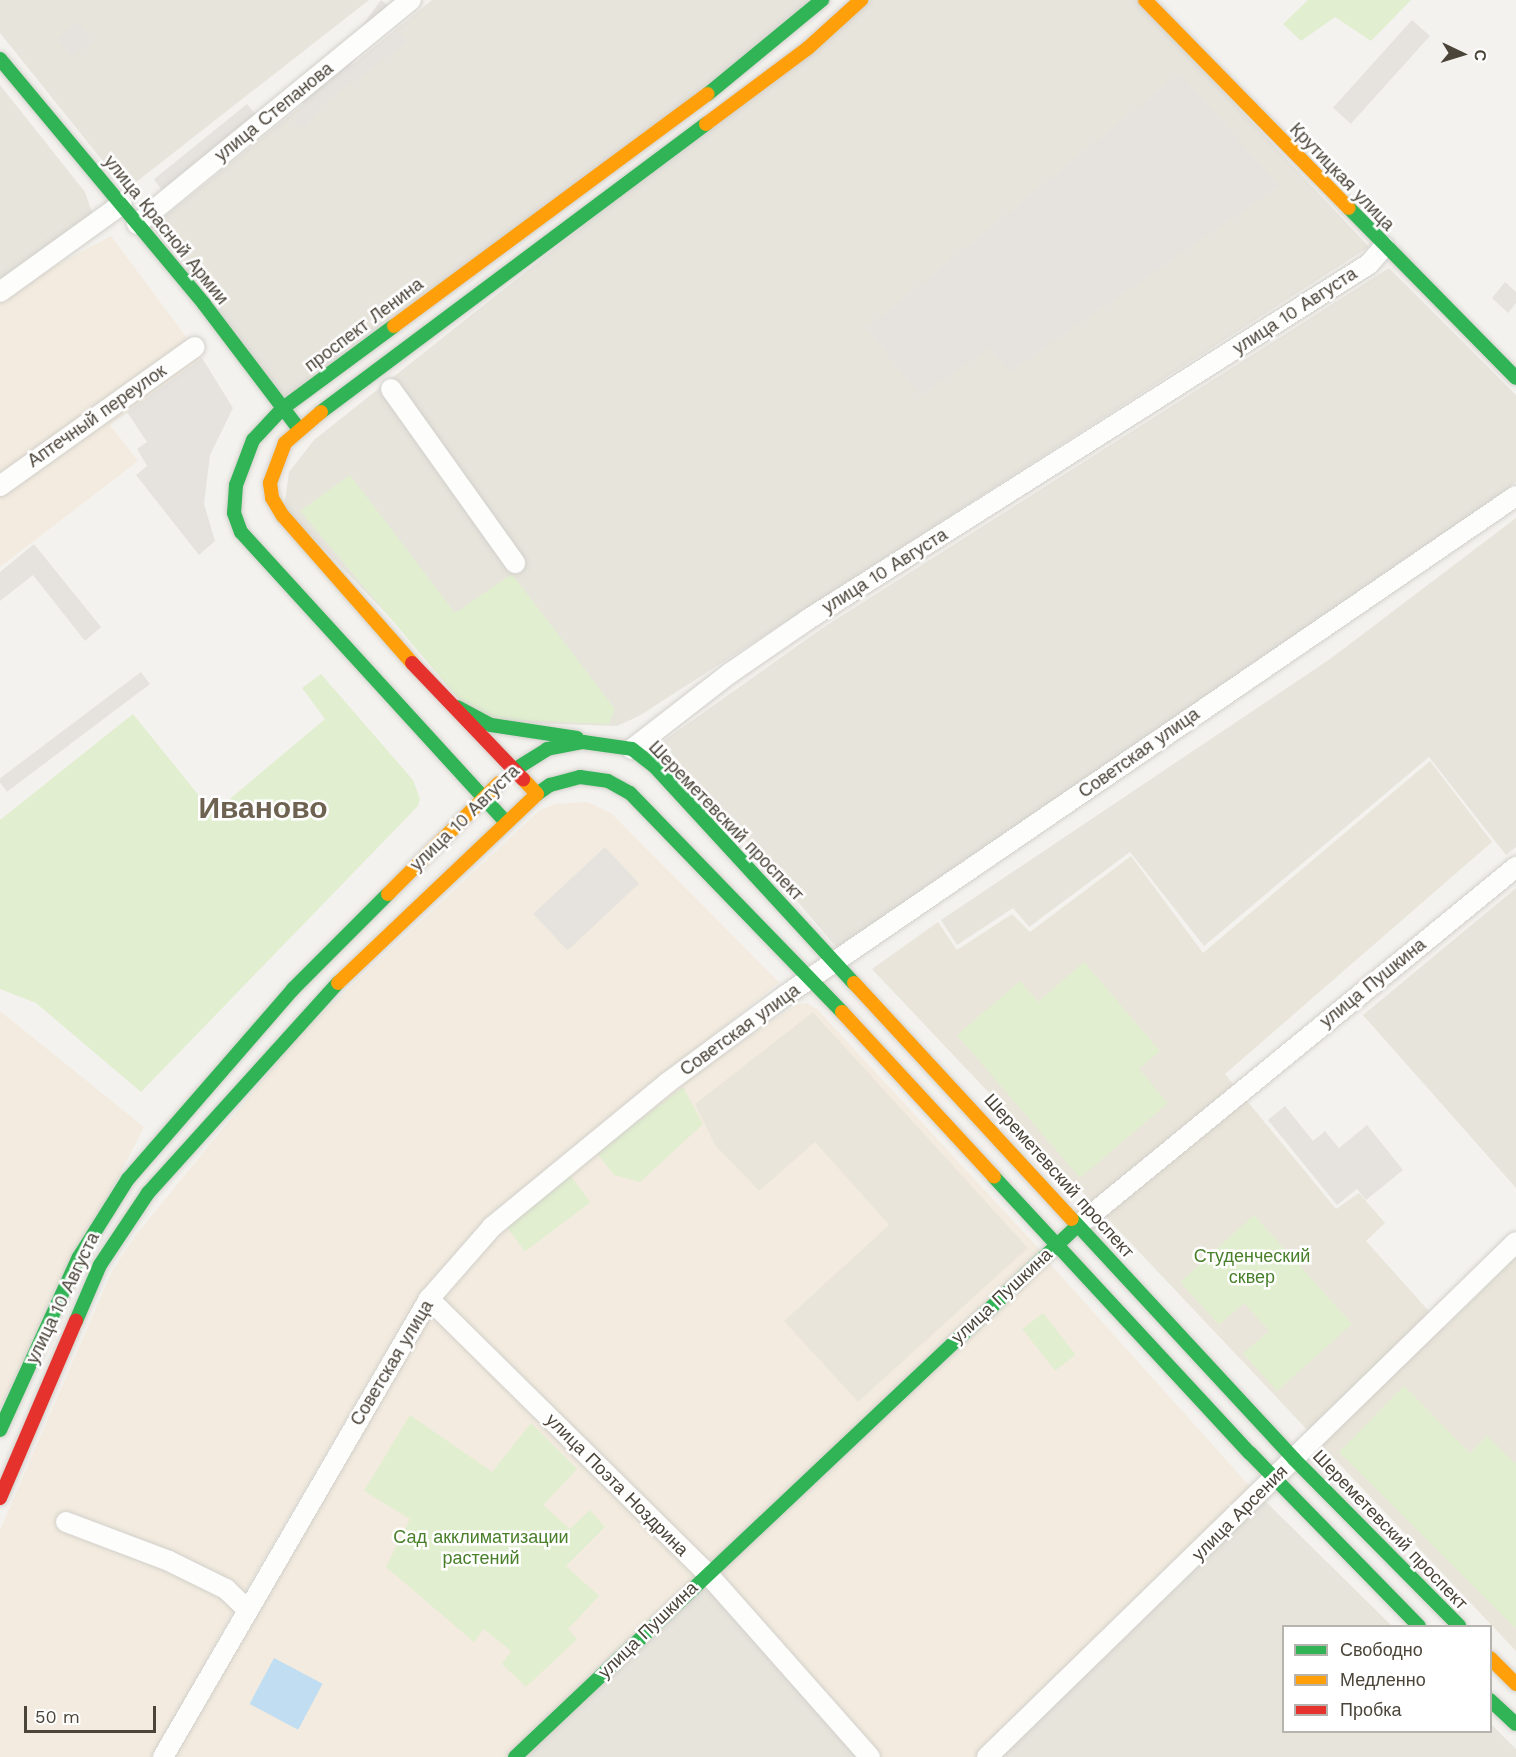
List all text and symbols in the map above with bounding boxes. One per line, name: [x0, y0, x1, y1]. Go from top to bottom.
north arrow: [1432, 24, 1492, 84]
text: С: [1471, 49, 1490, 62]
street label: улица Степанова: [211, 58, 337, 166]
street label: Крутицкая улица: [1285, 119, 1399, 235]
street label: улица Красной Армии: [99, 151, 233, 309]
street label: улица 10 Августа: [1229, 263, 1361, 359]
street label: проспект Ленина: [300, 273, 428, 377]
street label: Аптечный переулок: [23, 360, 171, 472]
street label: улица 10 Августа: [818, 524, 952, 618]
street label: Советская улица: [1074, 703, 1204, 803]
street label: Шереметевский проспект: [644, 737, 808, 905]
street label: улица 10 Августа: [406, 760, 524, 876]
district label: Иваново: [198, 790, 328, 826]
street label: улица Пушкина: [1316, 934, 1430, 1032]
street label: Советская улица: [676, 979, 804, 1081]
street label: Шереметевский проспект: [979, 1089, 1139, 1263]
street label: улица 10 Августа: [22, 1229, 104, 1367]
street label: улица Пушкина: [947, 1244, 1057, 1348]
park label: Студенческий сквер: [1194, 1246, 1310, 1288]
street label: Советская улица: [346, 1296, 438, 1430]
street label: улица Поэта Ноздрина: [541, 1409, 693, 1561]
street label: Шереметевский проспект: [1308, 1446, 1472, 1614]
street label: улица Арсения: [1188, 1461, 1292, 1565]
park label: Сад акклиматизации растений: [393, 1527, 569, 1570]
street label: улица Пушкина: [594, 1577, 702, 1683]
legend: [1282, 1625, 1492, 1733]
text: Свободно: [1340, 1639, 1423, 1660]
text: Медленно: [1340, 1669, 1426, 1690]
scale bar: [27, 1694, 159, 1732]
text: Пробка: [1340, 1699, 1402, 1720]
text: 50 m: [35, 1706, 80, 1727]

